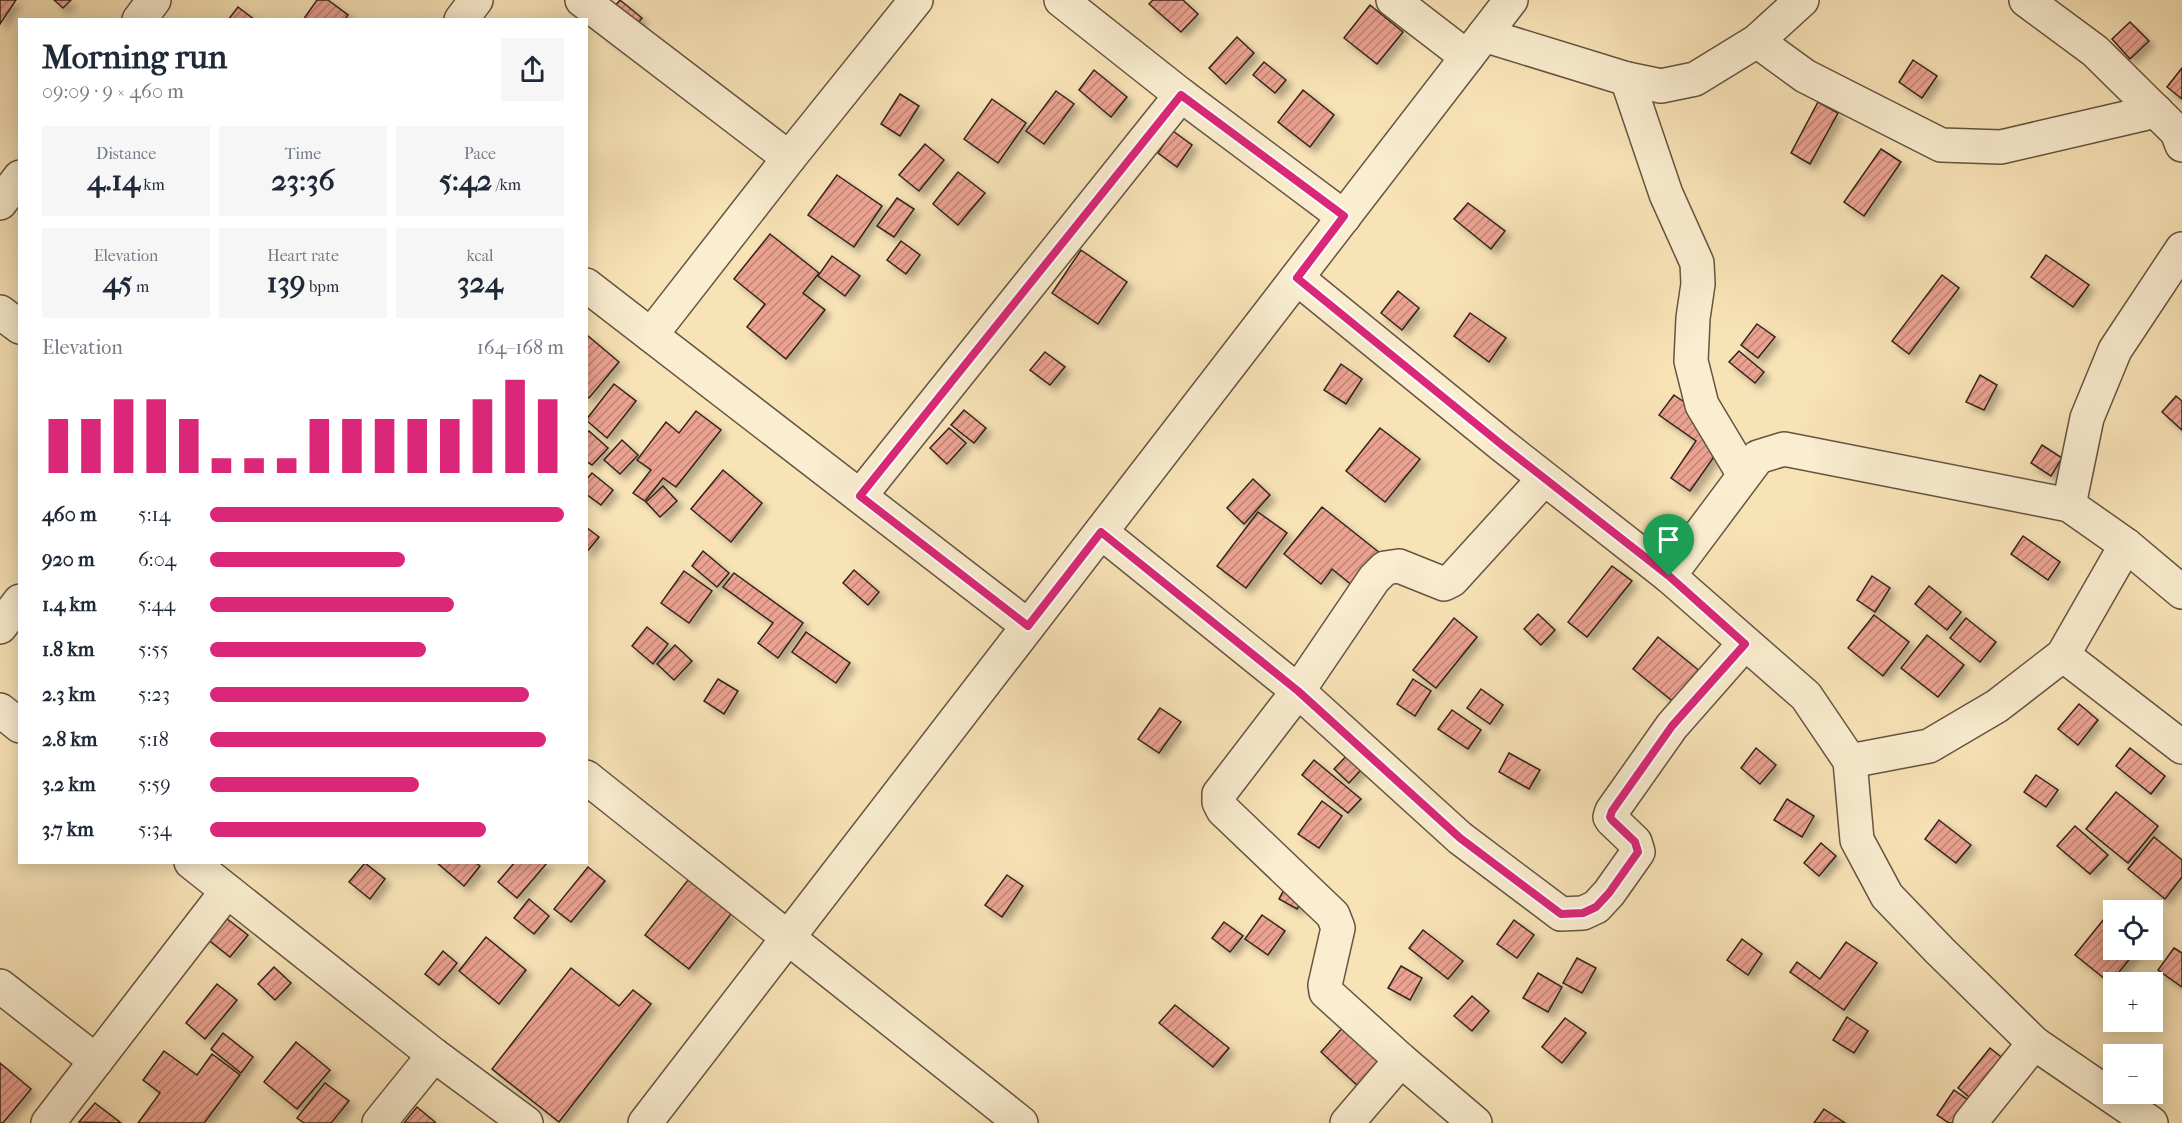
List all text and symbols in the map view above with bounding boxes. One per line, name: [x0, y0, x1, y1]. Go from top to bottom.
text: Morning run: [42, 38, 227, 77]
button: share: [501, 38, 564, 101]
text: 09:09 · 9 × 460 m: [42, 80, 184, 103]
text: Distance: [96, 144, 156, 163]
text: Time: [285, 144, 321, 163]
text: Pace: [464, 144, 496, 163]
text: 4.14: [87, 163, 140, 198]
text: 23:36: [271, 163, 335, 198]
text: 5:42: [439, 163, 492, 198]
text: km: [140, 175, 165, 194]
text: /km: [492, 175, 521, 194]
text: Elevation: [94, 246, 158, 265]
text: Heart rate: [267, 246, 339, 265]
text: kcal: [467, 246, 493, 265]
text: 45: [103, 265, 133, 300]
text: 139: [267, 265, 306, 300]
text: 324: [457, 265, 503, 300]
text: m: [133, 277, 149, 296]
text: bpm: [306, 277, 339, 296]
text: Elevation: [42, 336, 123, 359]
text: 164–168 m: [477, 336, 564, 359]
text: 460 m: [42, 503, 97, 526]
text: 5:14: [138, 503, 170, 526]
pin: [1643, 514, 1694, 576]
icon: arrive: [1652, 523, 1685, 556]
text: 920 m: [42, 548, 95, 571]
text: 6:04: [138, 548, 176, 571]
text: 1.4 km: [42, 593, 97, 616]
text: 5:44: [138, 593, 175, 616]
text: 1.8 km: [42, 638, 94, 661]
text: 5:55: [138, 638, 169, 661]
text: 2.3 km: [42, 683, 96, 706]
text: 5:23: [138, 683, 170, 706]
text: 2.8 km: [42, 728, 97, 751]
text: 5:18: [138, 728, 169, 751]
text: 3.2 km: [42, 773, 96, 796]
text: 5:59: [138, 773, 171, 796]
text: 3.7 km: [42, 818, 94, 841]
text: 5:34: [138, 818, 172, 841]
map controls: [2103, 900, 2163, 1104]
button: locate: [2103, 900, 2163, 960]
button: +: [2103, 972, 2163, 1032]
button: −: [2103, 1044, 2163, 1104]

